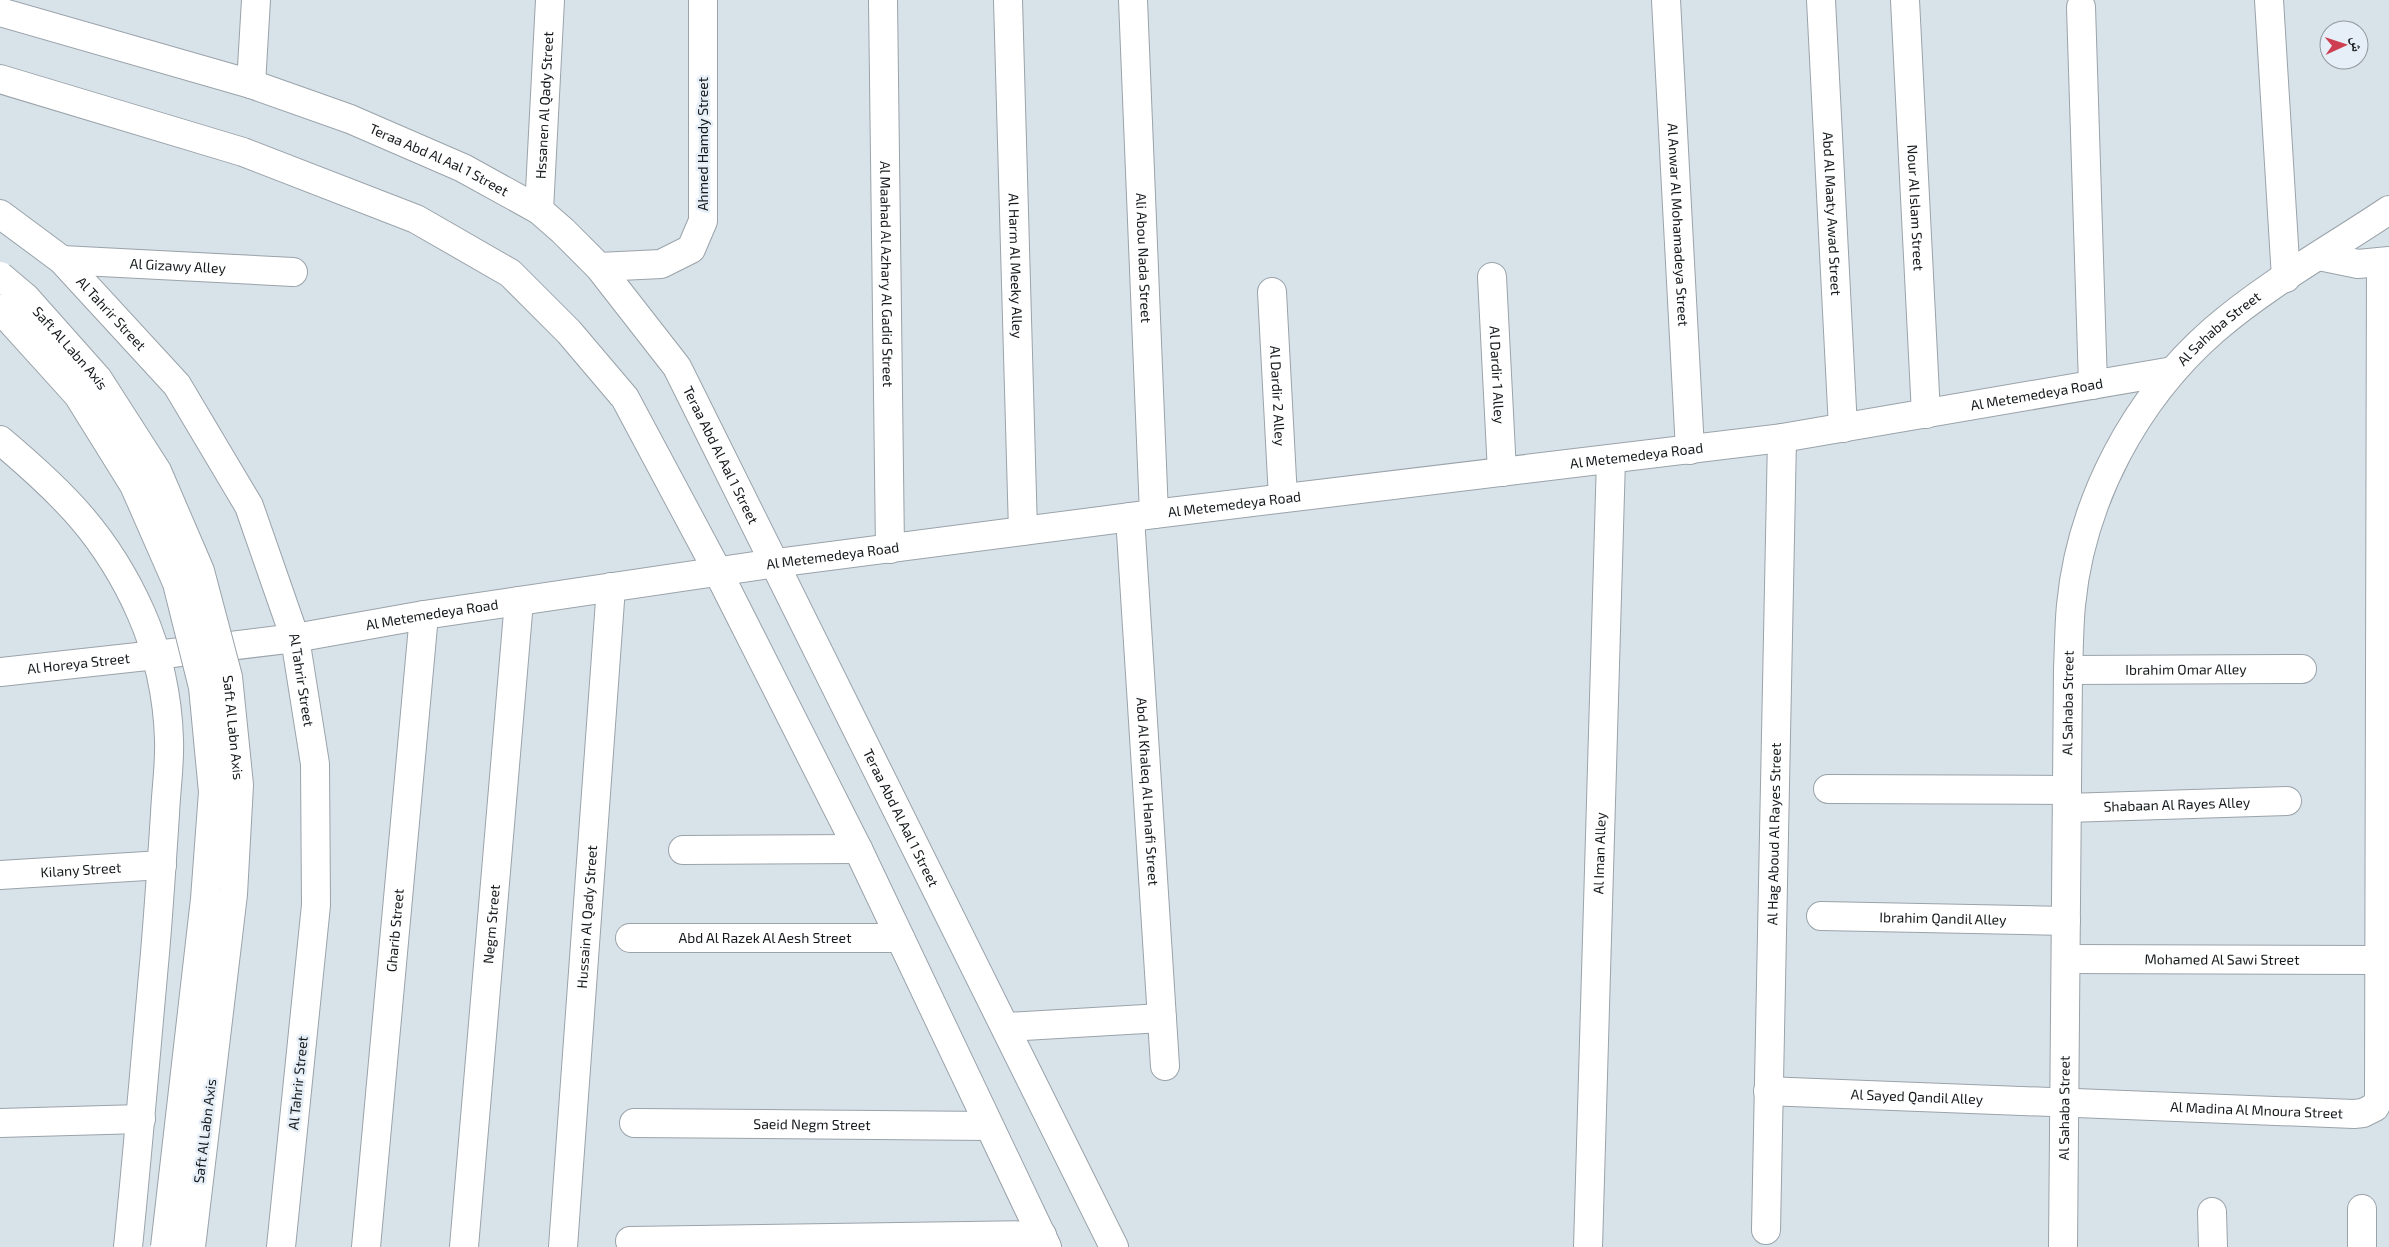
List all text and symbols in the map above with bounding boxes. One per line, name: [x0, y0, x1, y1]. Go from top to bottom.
north arrow: [2319, 20, 2369, 70]
street label: Hssanen Al Qady Street: [532, 31, 556, 179]
text: ش: [2348, 36, 2366, 52]
street label: Ahmed Hamdy Street: [694, 77, 711, 211]
street label: Teraa Abd Al Aal 1 Street: [367, 119, 512, 199]
street label: Al Anwar Al Mohamadeya Street: [1665, 122, 1692, 327]
street label: Abd Al Maaty Awad Street: [1820, 131, 1845, 296]
street label: Nour Al Islam Street: [1904, 144, 1928, 271]
street label: Al Maahad Al Azhary Al Gadid Street: [877, 161, 897, 387]
street label: Ali Abou Nada Street: [1133, 192, 1155, 323]
street label: Al Harm Al Meeky Alley: [1005, 193, 1027, 339]
street label: Al Gizawy Alley: [129, 255, 227, 277]
street label: Al Tahrir Street: [73, 273, 150, 354]
street label: Al Sahaba Street: [2173, 288, 2264, 369]
street label: Saft Al Labn Axis: [30, 303, 112, 393]
street label: Al Dardir 1 Alley: [1487, 325, 1509, 425]
street label: Al Dardir 2 Alley: [1267, 345, 1289, 447]
street label: Al Metemedeya Road: [1969, 374, 2104, 414]
street label: Teraa Abd Al Aal 1 Street: [680, 383, 763, 527]
street label: Al Metemedeya Road: [1569, 439, 1704, 472]
street label: Al Metemedeya Road: [1167, 487, 1302, 520]
street label: Al Metemedeya Road: [765, 538, 900, 572]
street label: Al Metemedeya Road: [364, 595, 499, 633]
street label: Al Tahrir Street: [286, 630, 318, 728]
street label: Al Horeya Street: [26, 649, 131, 677]
street label: Al Sahaba Street: [2058, 650, 2077, 755]
street label: Ibrahim Omar Alley: [2125, 660, 2247, 678]
street label: Saft Al Labn Axis: [220, 674, 247, 781]
street label: Abd Al Khaleq Al Hanafi Street: [1134, 697, 1162, 886]
street label: Al Hag Aboud Al Rayes Street: [1763, 742, 1784, 926]
street label: Teraa Abd Al Aal 1 Street: [860, 746, 943, 889]
street label: Shabaan Al Rayes Alley: [2103, 793, 2251, 815]
street label: Al Iman Alley: [1589, 811, 1609, 894]
street label: Hussain Al Qady Street: [573, 845, 600, 989]
street label: Kilany Street: [40, 859, 122, 880]
street label: Negm Street: [479, 884, 503, 964]
street label: Gharib Street: [382, 888, 407, 973]
street label: Ibrahim Qandil Alley: [1879, 908, 2007, 928]
street label: Abd Al Razek Al Aesh Street: [679, 929, 851, 946]
street label: Mohamed Al Sawi Street: [2144, 950, 2300, 968]
street label: Al Tahrir Street: [284, 1035, 311, 1131]
street label: Al Sahaba Street: [2055, 1056, 2073, 1160]
street label: Saft Al Labn Axis: [190, 1078, 219, 1184]
street label: Al Sayed Qandil Alley: [1850, 1085, 1984, 1107]
street label: Al Madina Al Mnoura Street: [2170, 1098, 2344, 1122]
street label: Saeid Negm Street: [753, 1115, 871, 1133]

